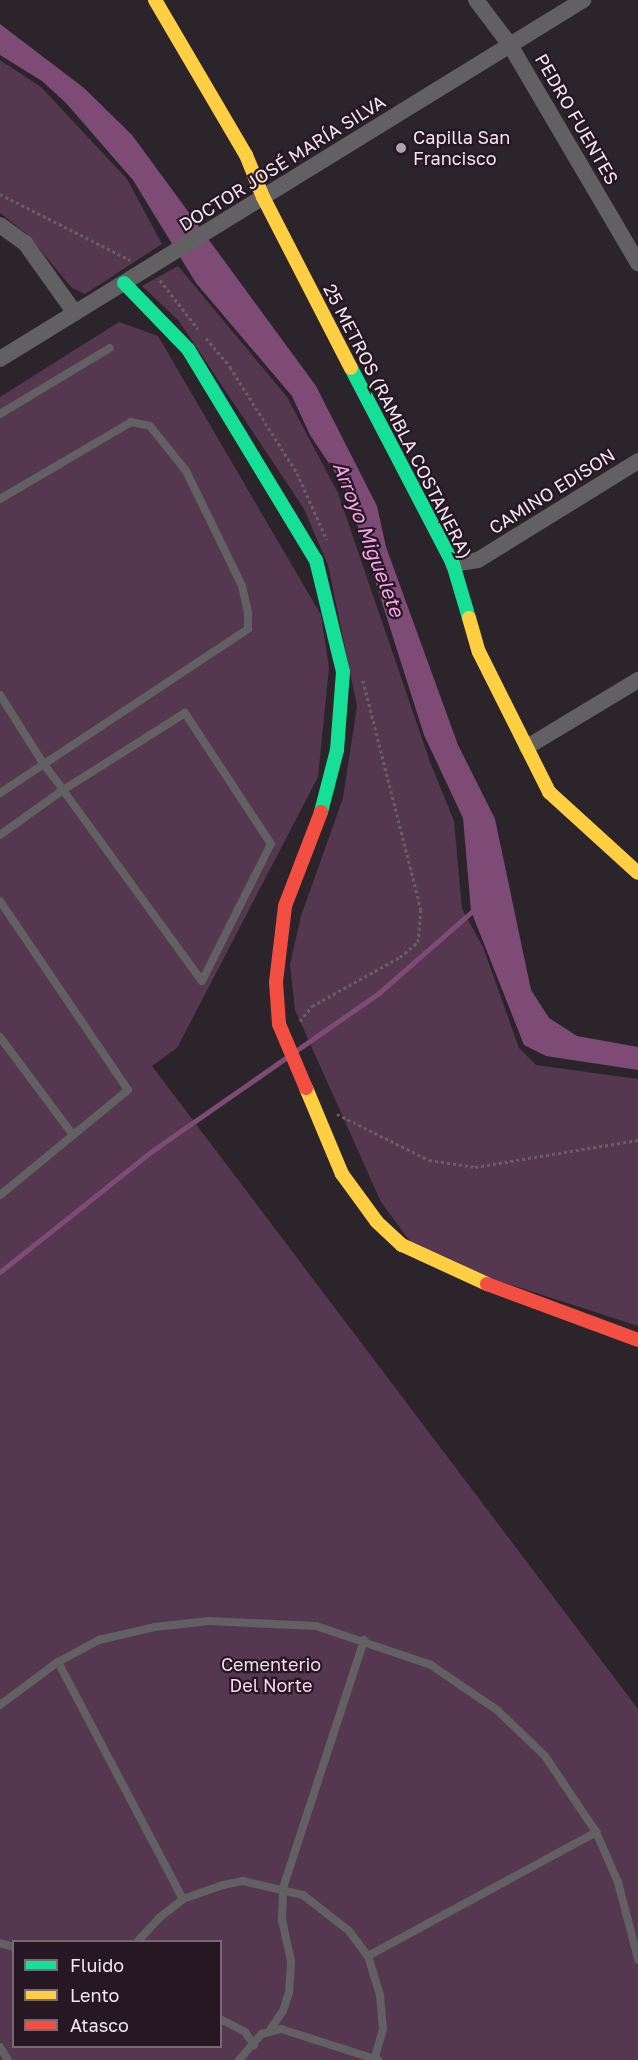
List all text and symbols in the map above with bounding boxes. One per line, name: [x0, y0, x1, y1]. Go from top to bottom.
street label: PEDRO FUENTES: [531, 50, 623, 188]
street label: DOCTOR JOSÉ MARÍA SILVA: [175, 90, 389, 236]
place label: Capilla San Francisco: [413, 127, 510, 170]
marker: Capilla San Francisco: [394, 141, 408, 155]
street label: 25 METROS (RAMBLA COSTANERA): [319, 280, 477, 562]
street label: CAMINO EDISON: [485, 444, 619, 538]
water label: Arroyo Miguelete: [328, 458, 410, 620]
park label: Cementerio Del Norte: [221, 1654, 321, 1696]
legend: [12, 1940, 222, 2048]
text: Fluido: [70, 1954, 124, 1976]
text: Lento: [70, 1984, 119, 2006]
text: Atasco: [70, 2014, 129, 2036]

